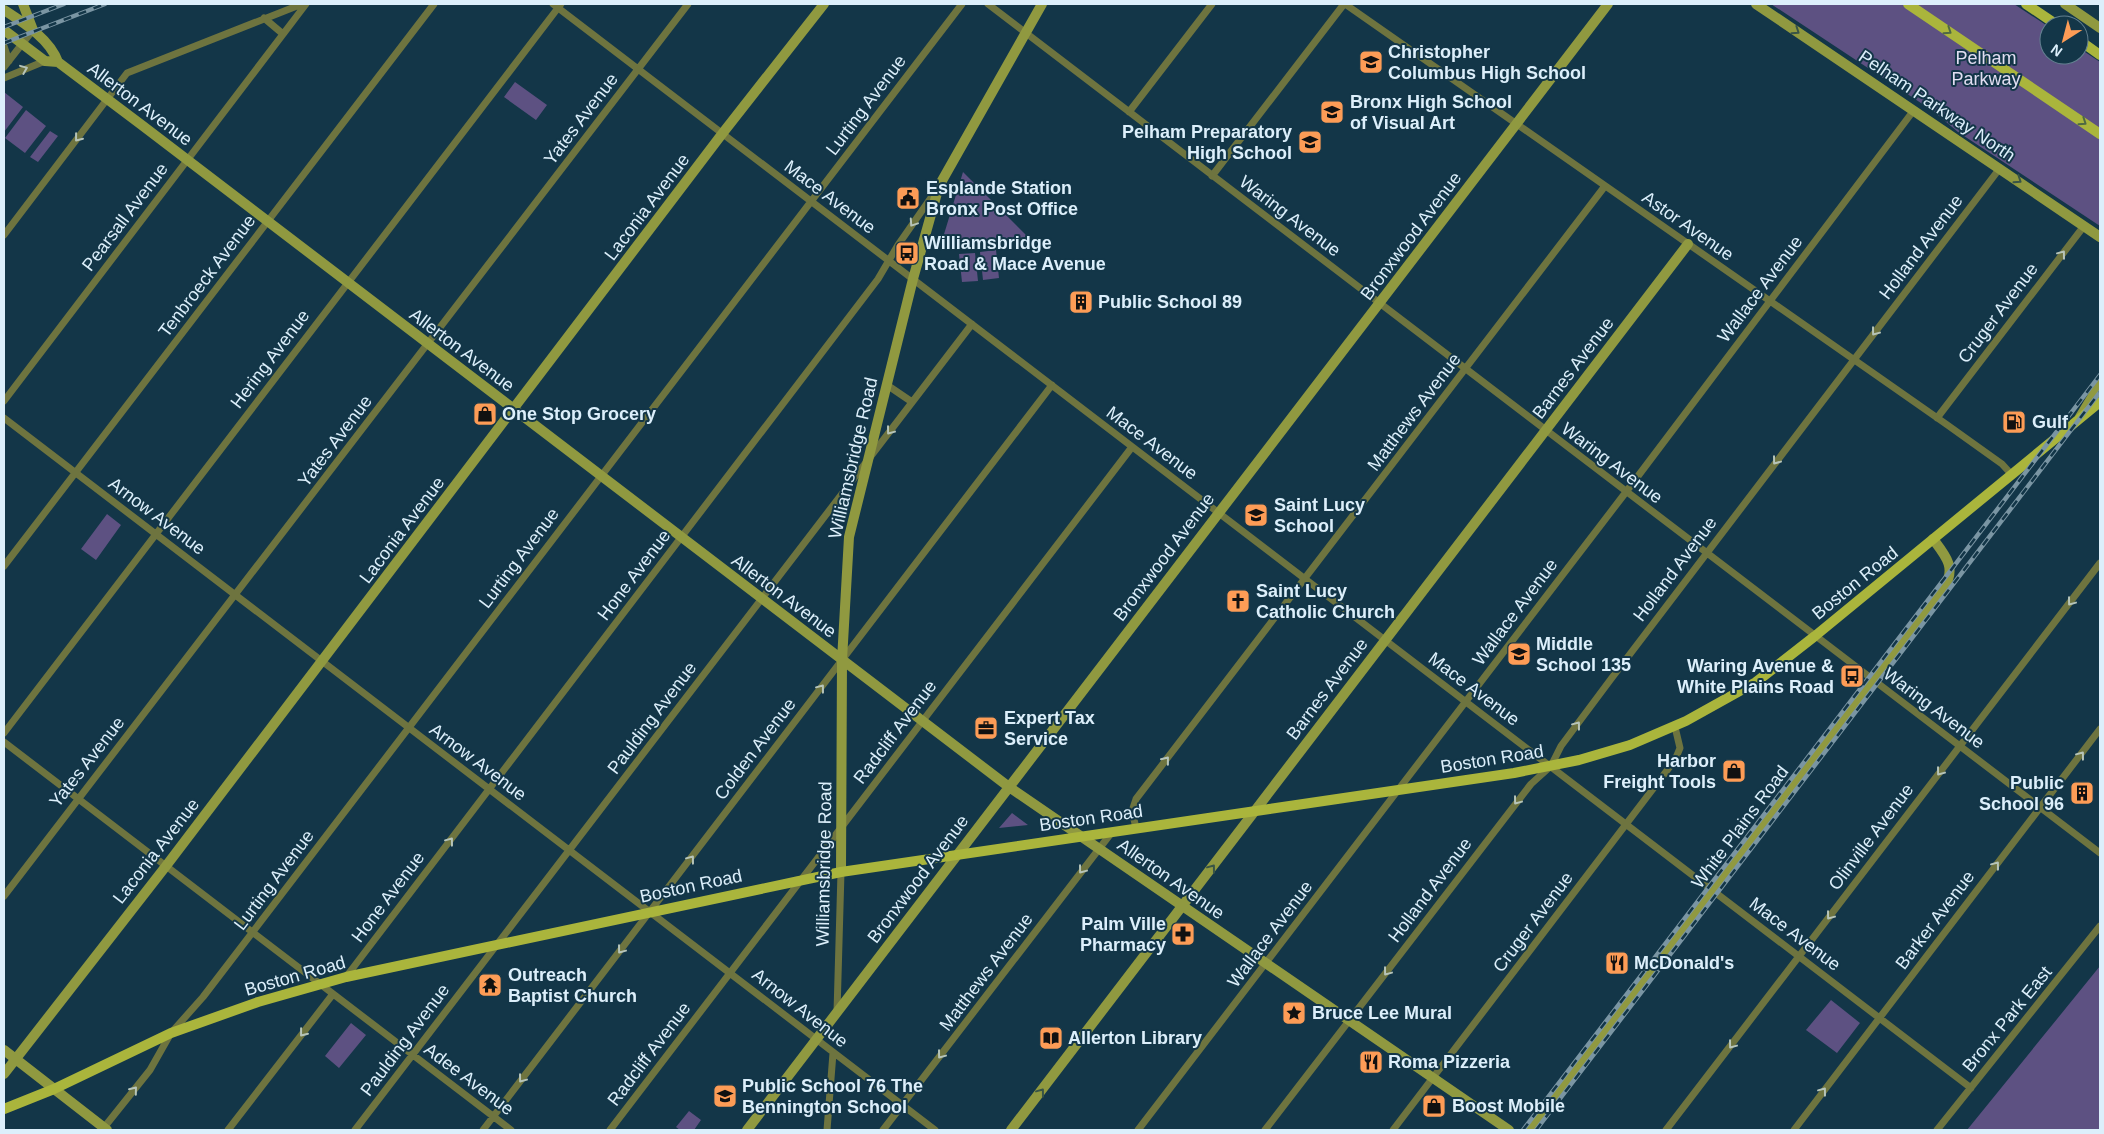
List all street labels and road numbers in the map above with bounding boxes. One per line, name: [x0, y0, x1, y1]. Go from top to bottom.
street label: Pelham Parkway North: [1855, 46, 2019, 166]
street label: Lurting Avenue: [822, 51, 910, 159]
street label: Allerton Avenue: [84, 58, 196, 150]
street label: Yates Avenue: [540, 69, 622, 169]
street label: Laconia Avenue: [601, 150, 693, 264]
street label: Mace Avenue: [781, 156, 879, 238]
street label: Pearsall Avenue: [78, 159, 172, 275]
street label: Bronxwood Avenue: [1356, 168, 1466, 304]
street label: Waring Avenue: [1236, 172, 1344, 260]
street label: Astor Avenue: [1639, 187, 1737, 265]
street label: Holland Avenue: [1875, 191, 1967, 303]
street label: Tenbroeck Avenue: [155, 211, 259, 341]
street label: Wallace Avenue: [1713, 232, 1807, 346]
street label: Cruger Avenue: [1954, 259, 2042, 367]
street label: Allerton Avenue: [406, 304, 518, 396]
street label: Hering Avenue: [227, 306, 313, 412]
street label: Barnes Avenue: [1528, 313, 1618, 423]
street label: Matthews Avenue: [1363, 349, 1465, 475]
street label: Williamsbridge Road: [825, 375, 881, 541]
street label: Yates Avenue: [294, 391, 376, 491]
street label: Mace Avenue: [1103, 402, 1201, 484]
street label: Waring Avenue: [1558, 419, 1666, 507]
street label: Arnow Avenue: [105, 473, 209, 559]
street label: Laconia Avenue: [356, 473, 448, 587]
street label: Bronxwood Avenue: [1109, 489, 1219, 625]
street label: Lurting Avenue: [475, 504, 563, 612]
street label: Holland Avenue: [1629, 513, 1721, 625]
street label: Hone Avenue: [594, 526, 674, 624]
street label: Boston Road: [1808, 542, 1902, 624]
street label: Allerton Avenue: [728, 550, 840, 642]
street label: Wallace Avenue: [1468, 555, 1562, 669]
street label: Barnes Avenue: [1282, 634, 1372, 744]
street label: Mace Avenue: [1425, 648, 1523, 730]
street label: Paulding Avenue: [603, 658, 701, 778]
street label: Waring Avenue: [1880, 664, 1988, 752]
street label: Radcliff Avenue: [850, 676, 940, 788]
street label: Colden Avenue: [710, 694, 800, 804]
street label: Yates Avenue: [45, 713, 129, 811]
street label: Arnow Avenue: [426, 719, 530, 805]
street label: Boston Road: [1439, 741, 1545, 777]
street label: White Plains Road: [1687, 762, 1793, 892]
street label: Olinville Avenue: [1825, 780, 1917, 894]
street label: Williamsbridge Road: [813, 781, 835, 947]
street label: Laconia Avenue: [109, 794, 203, 908]
street label: Boston Road: [1038, 801, 1144, 835]
street label: Bronxwood Avenue: [863, 811, 973, 947]
street label: Lurting Avenue: [230, 826, 318, 934]
street label: Holland Avenue: [1384, 834, 1476, 946]
street label: Allerton Avenue: [1114, 835, 1228, 923]
street label: Hone Avenue: [348, 848, 428, 946]
street label: Boston Road: [638, 865, 744, 907]
street label: Barker Avenue: [1892, 867, 1978, 973]
street label: Cruger Avenue: [1489, 868, 1577, 976]
street label: Wallace Avenue: [1223, 877, 1317, 991]
street label: Mace Avenue: [1746, 893, 1844, 975]
street label: Matthews Avenue: [935, 909, 1037, 1035]
street label: Boston Road: [242, 952, 348, 1000]
street label: Bronx Park East: [1958, 962, 2056, 1076]
street label: Arnow Avenue: [748, 964, 852, 1052]
street label: Paulding Avenue: [356, 980, 454, 1100]
street label: Radcliff Avenue: [604, 998, 694, 1110]
street label: Adee Avenue: [420, 1039, 518, 1119]

